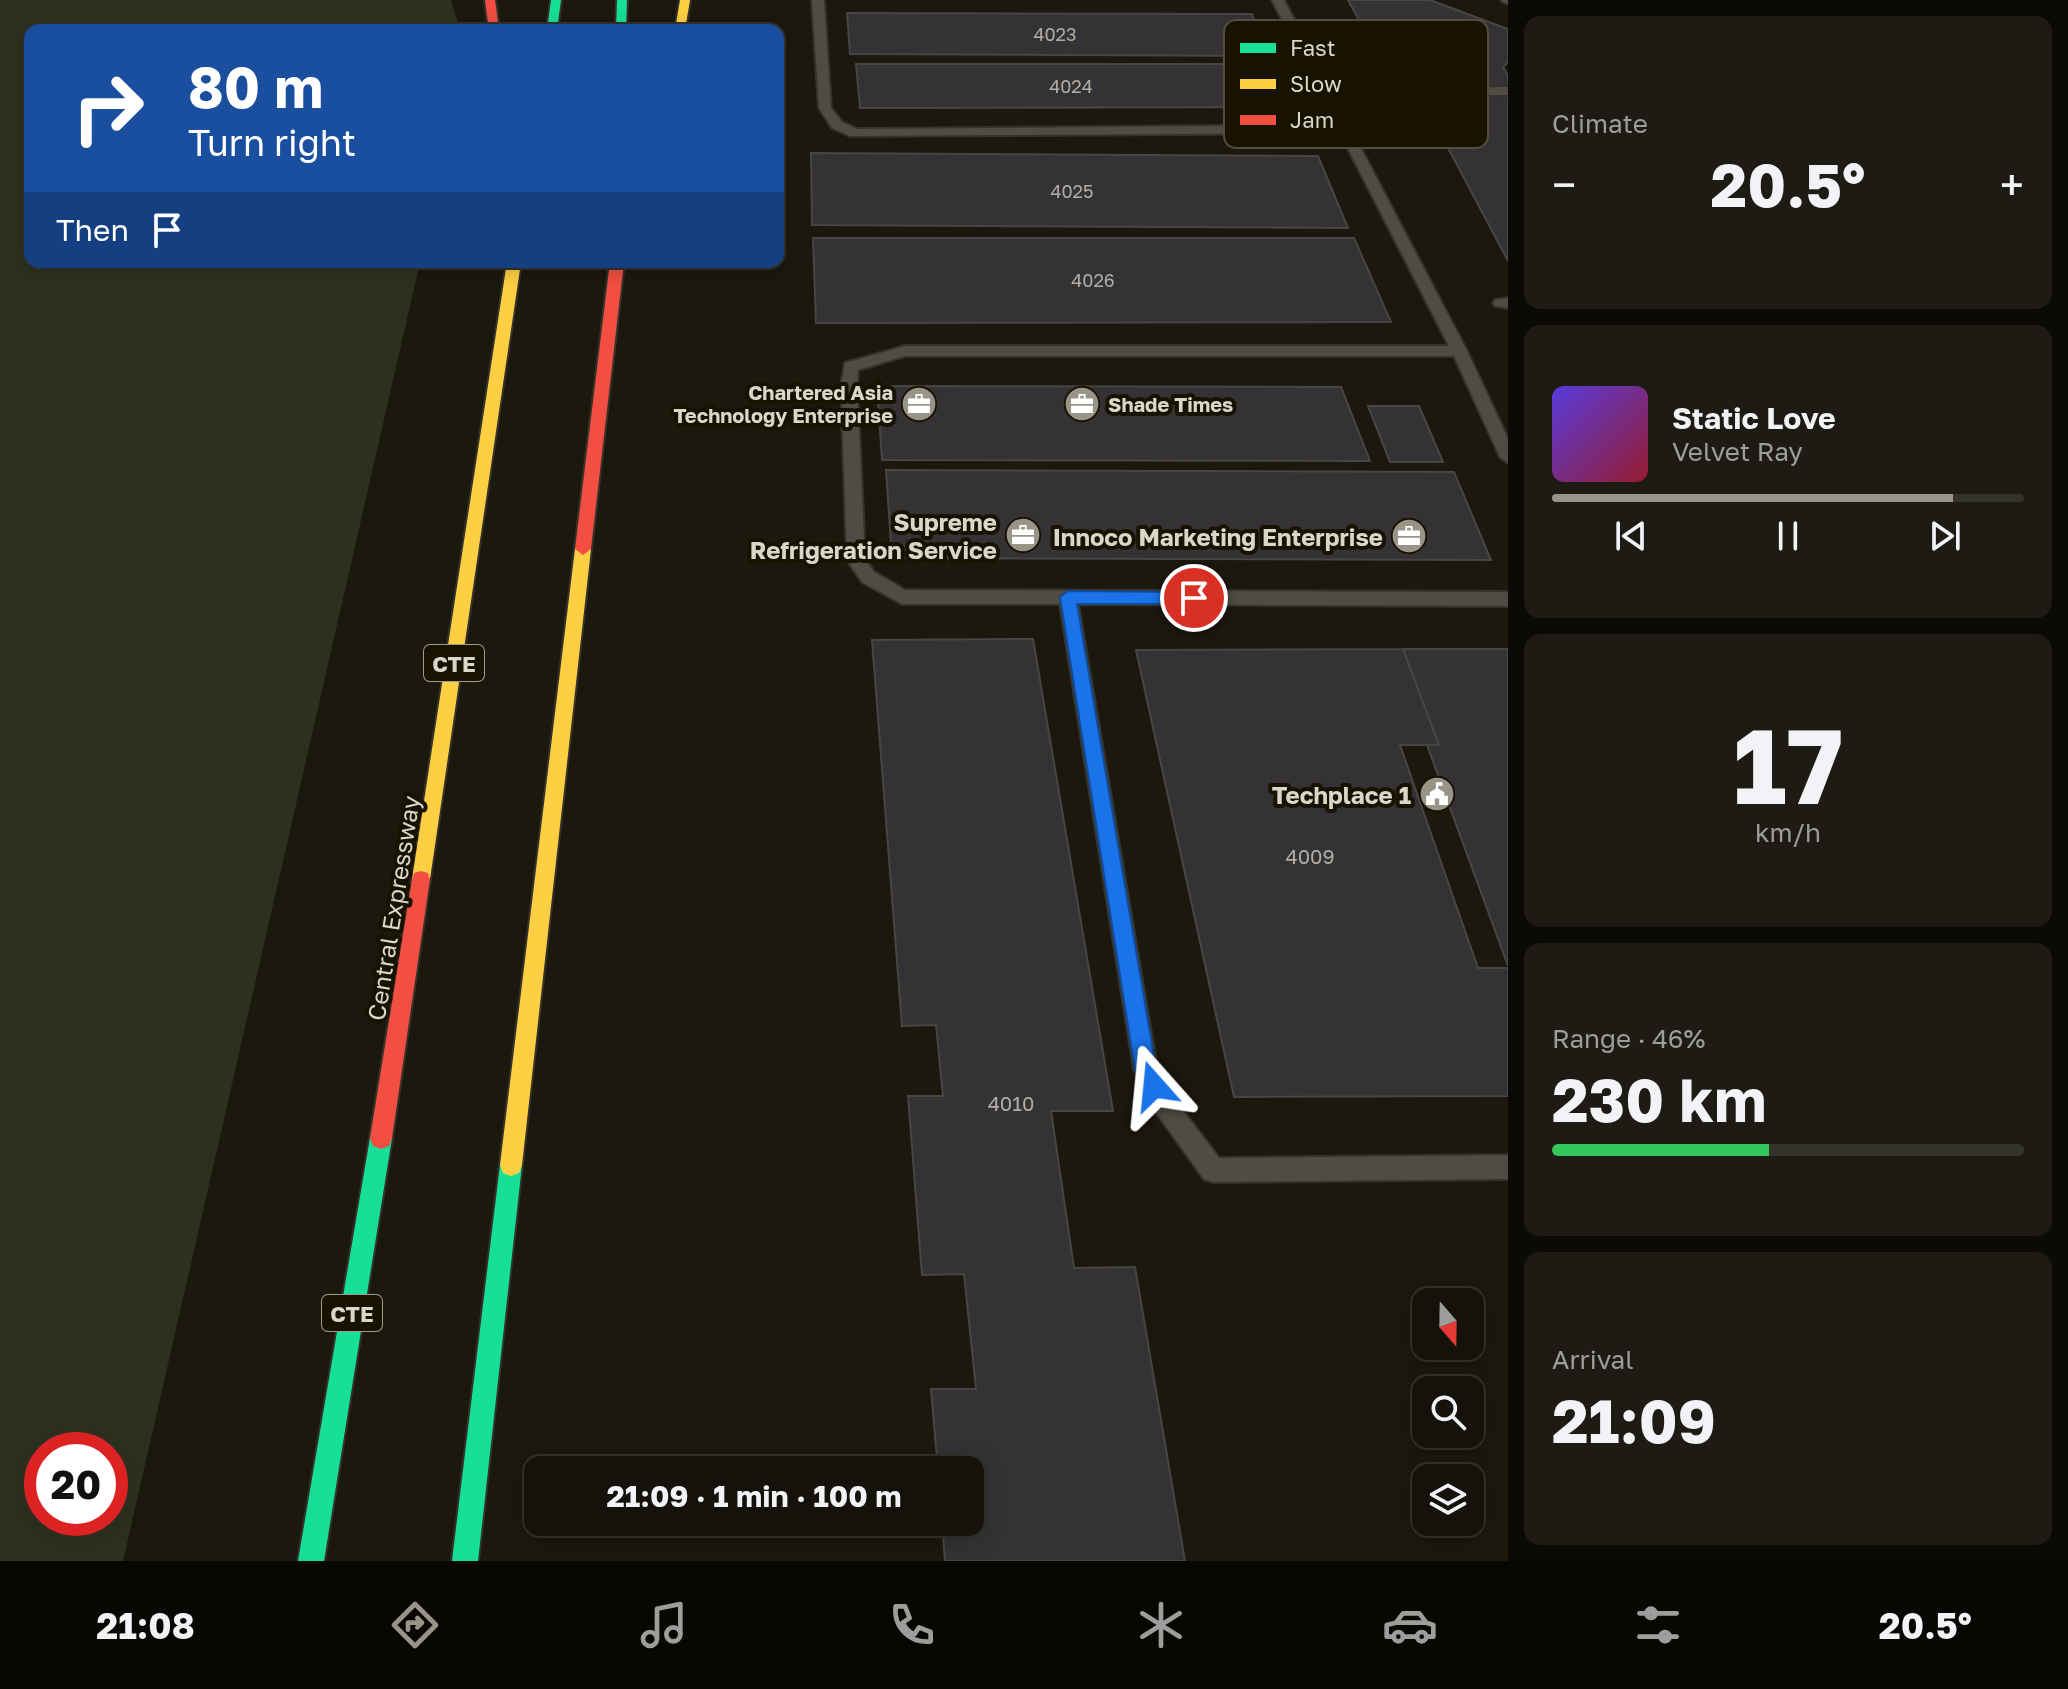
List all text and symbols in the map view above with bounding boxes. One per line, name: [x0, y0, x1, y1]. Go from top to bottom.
legend: [1224, 20, 1488, 148]
house number: 4023: [1033, 23, 1077, 45]
text: Fast: [1290, 34, 1336, 61]
text: 80 m: [188, 53, 323, 120]
icon: right: [56, 56, 160, 160]
text: Slow: [1290, 70, 1342, 97]
house number: 4024: [1049, 75, 1093, 97]
text: Jam: [1290, 106, 1334, 133]
text: Climate: [1552, 108, 1648, 139]
text: Turn right: [188, 121, 356, 164]
text: 20.5°: [1711, 148, 1865, 220]
text: −: [1552, 158, 1576, 211]
text: +: [2000, 158, 2024, 211]
house number: 4025: [1050, 180, 1094, 202]
icon: arrive: [145, 208, 189, 252]
text: Then: [56, 212, 129, 248]
house number: 4026: [1071, 269, 1115, 291]
place label: Chartered Asia Technology Enterprise: [673, 380, 893, 427]
office icon: Chartered Asia Technology Enterprise: [900, 385, 938, 423]
office icon: Shade Times: [1063, 385, 1101, 423]
place label: Shade Times: [1108, 392, 1233, 416]
text: Static Love: [1672, 400, 1836, 436]
text: Velvet Ray: [1672, 436, 1803, 467]
place label: Supreme Refrigeration Service: [750, 507, 997, 564]
icon: previous: [1609, 514, 1653, 558]
icon: pause: [1766, 514, 1810, 558]
icon: next: [1923, 514, 1967, 558]
office icon: Supreme Refrigeration Service: [1004, 516, 1042, 554]
office icon: Innoco Marketing Enterprise: [1390, 517, 1428, 555]
place label: Innoco Marketing Enterprise: [1053, 522, 1383, 551]
pin: [1160, 564, 1228, 632]
icon: arrive: [1172, 576, 1216, 620]
road number: CTE: [424, 645, 484, 681]
text: 17: [1733, 702, 1843, 827]
public building icon: Techplace 1: [1418, 775, 1456, 813]
place label: Techplace 1: [1272, 780, 1411, 809]
street label: Central Expressway: [361, 793, 425, 1023]
text: km/h: [1755, 817, 1821, 848]
house number: 4009: [1285, 844, 1335, 868]
text: Range · 46%: [1552, 1023, 1705, 1054]
position arrow: [1112, 1044, 1196, 1128]
text: 230 km: [1552, 1063, 1767, 1135]
house number: 4010: [988, 1091, 1034, 1115]
north arrow: [1412, 1288, 1484, 1360]
map controls: [1412, 1288, 1484, 1536]
road number: CTE: [322, 1295, 382, 1331]
text: Arrival: [1552, 1344, 1633, 1375]
button: search: [1412, 1376, 1484, 1448]
text: 21:09: [1552, 1384, 1716, 1456]
speed limit sign: 20: [24, 1432, 128, 1536]
button: layers: [1412, 1464, 1484, 1536]
text: 21:09 · 1 min · 100 m: [607, 1478, 901, 1514]
icon: directions: [387, 1597, 443, 1653]
icon: music: [636, 1597, 692, 1653]
icon: phone: [884, 1597, 940, 1653]
icon: climate: [1133, 1597, 1189, 1653]
icon: car: [1382, 1597, 1438, 1653]
icon: filters: [1630, 1597, 1686, 1653]
text: 21:08: [96, 1604, 195, 1647]
text: 20.5°: [1879, 1604, 1972, 1647]

